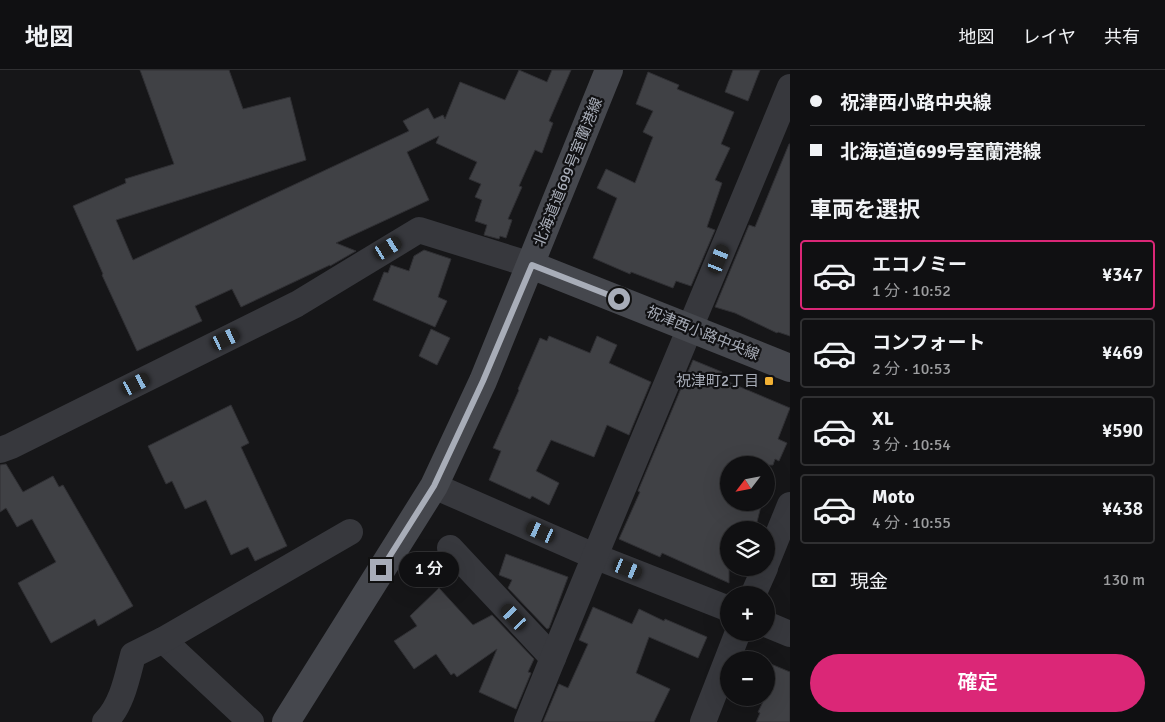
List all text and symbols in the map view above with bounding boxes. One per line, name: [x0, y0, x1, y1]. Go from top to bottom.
text: 地図: [25, 22, 73, 52]
text: 地図: [959, 26, 995, 48]
text: レイヤ: [1023, 26, 1076, 48]
text: 共有: [1104, 26, 1140, 48]
text: 祝津西小路中央線: [840, 91, 992, 115]
street label: 北海道道699号室蘭港線: [530, 95, 606, 249]
text: 北海道道699号室蘭港線: [840, 140, 1042, 164]
text: 車両を選択: [810, 196, 920, 223]
car: [371, 234, 404, 262]
car: [706, 242, 731, 276]
icon: car: [812, 253, 857, 298]
text: エコノミー: [872, 253, 967, 277]
text: ¥347: [1102, 263, 1143, 287]
text: 1 分 · 10:52: [872, 281, 951, 301]
route start: [608, 288, 630, 310]
street label: 祝津西小路中央線: [644, 302, 762, 364]
car: [209, 326, 242, 352]
icon: car: [812, 331, 857, 376]
text: コンフォート: [872, 331, 985, 355]
text: ¥469: [1102, 341, 1143, 365]
text: 2 分 · 10:53: [872, 359, 951, 379]
car: [119, 371, 152, 397]
place label: 祝津町2丁目: [676, 372, 759, 390]
marker: 祝津町2丁目: [763, 375, 775, 387]
text: XL: [872, 407, 894, 431]
icon: car: [812, 409, 857, 454]
text: ¥590: [1102, 419, 1143, 443]
text: 3 分 · 10:54: [872, 435, 951, 455]
north arrow: [720, 456, 775, 511]
map controls: [720, 456, 775, 706]
text: Moto: [872, 485, 915, 509]
icon: car: [812, 487, 857, 532]
text: ¥438: [1102, 497, 1143, 521]
text: 4 分 · 10:55: [872, 513, 951, 533]
car: [524, 519, 557, 545]
button: layers: [720, 521, 775, 576]
callout: 1 分: [398, 552, 458, 588]
car: [611, 556, 644, 582]
route end: [370, 559, 392, 581]
text: 1 分: [415, 559, 443, 579]
icon: cash: [810, 566, 838, 594]
text: 現金: [850, 570, 888, 594]
text: 130 m: [1103, 570, 1145, 590]
button: +: [720, 586, 775, 641]
car: [498, 601, 529, 633]
button: −: [720, 651, 775, 706]
button: 確定: [810, 654, 1145, 712]

